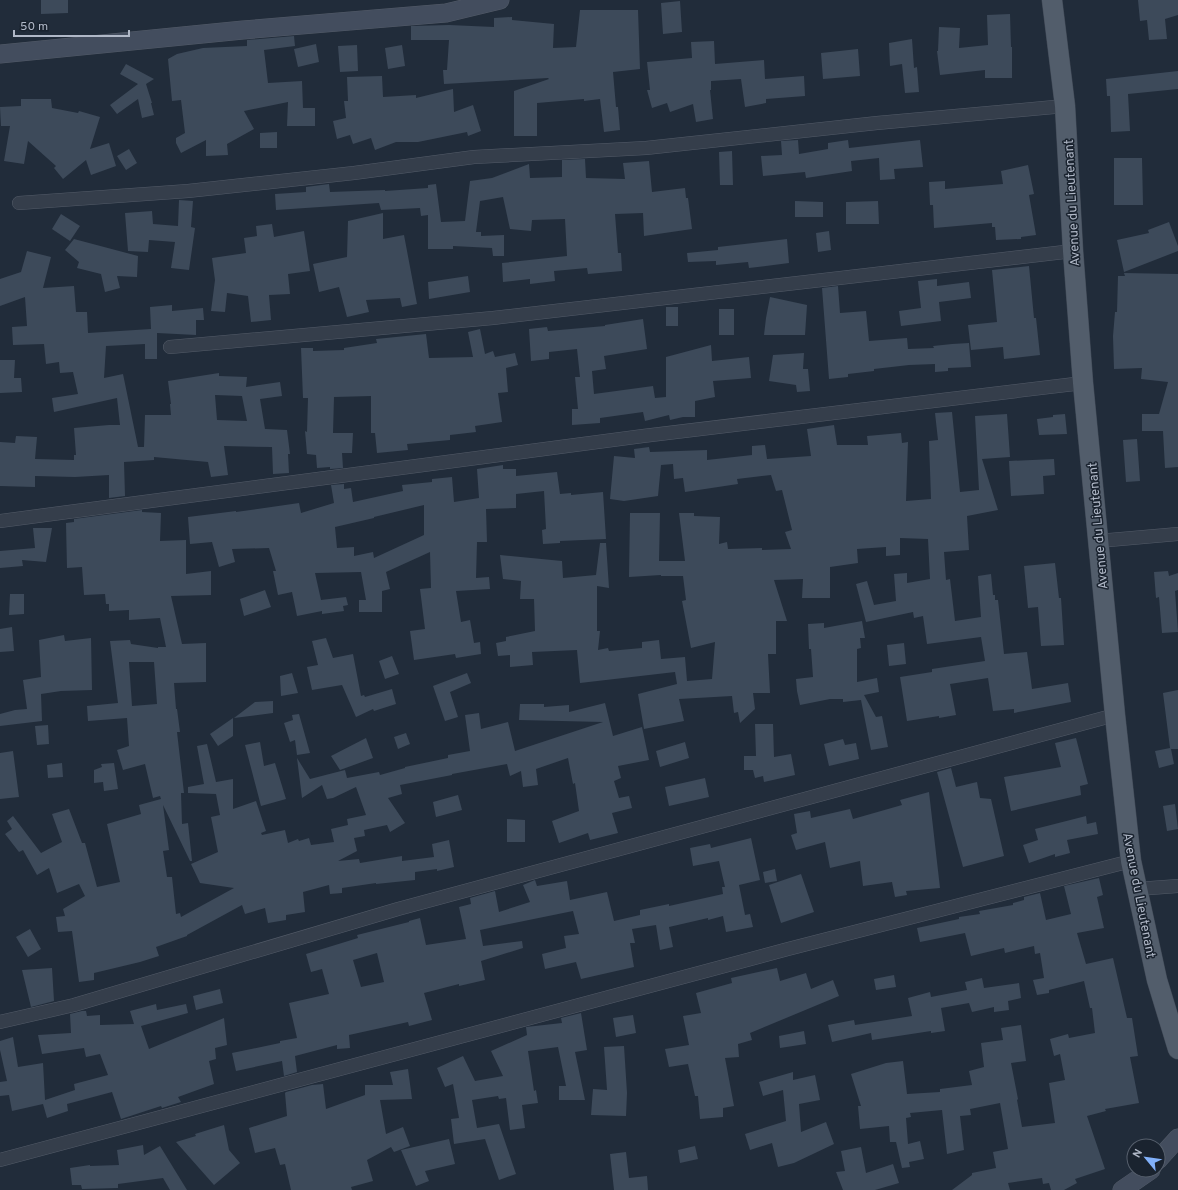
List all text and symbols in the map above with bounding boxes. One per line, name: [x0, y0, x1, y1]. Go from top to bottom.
scale bar: [14, 12, 129, 38]
text: 50 m: [20, 19, 48, 35]
street label: Avenue du Lieutenant: [1062, 139, 1084, 267]
street label: Avenue du Lieutenant: [1085, 462, 1113, 590]
street label: Avenue du Lieutenant: [1118, 831, 1158, 960]
north arrow: [1126, 1138, 1166, 1178]
text: N: [1130, 1147, 1146, 1160]

